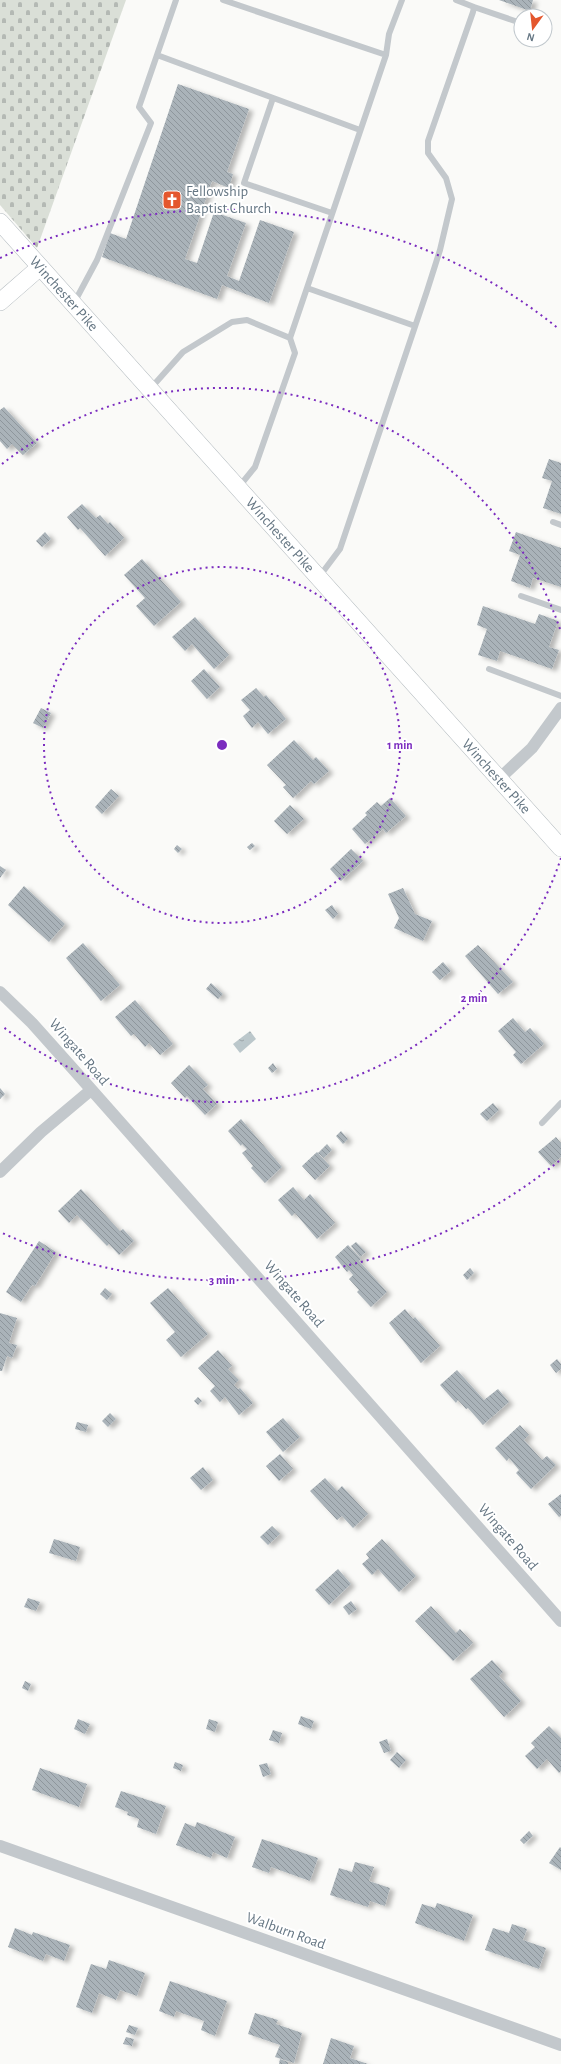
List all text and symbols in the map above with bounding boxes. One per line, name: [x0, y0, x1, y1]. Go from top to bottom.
north arrow: [513, 8, 553, 48]
text: N: [525, 31, 536, 43]
place label: Fellowship Baptist Church: [186, 184, 271, 216]
church icon: Fellowship Baptist Church: [161, 189, 183, 211]
street label: Winchester Pike: [27, 253, 101, 334]
street label: Winchester Pike: [243, 495, 318, 575]
street label: Winchester Pike: [459, 736, 534, 816]
centre of rings: [215, 738, 229, 752]
text: 1 min: [387, 739, 413, 751]
text: 2 min: [461, 992, 487, 1004]
street label: Wingate Road: [46, 1016, 112, 1088]
street label: Wingate Road: [261, 1258, 327, 1330]
text: 3 min: [209, 1274, 235, 1286]
street label: Wingate Road: [475, 1501, 541, 1573]
street label: Walburn Road: [244, 1910, 328, 1952]

